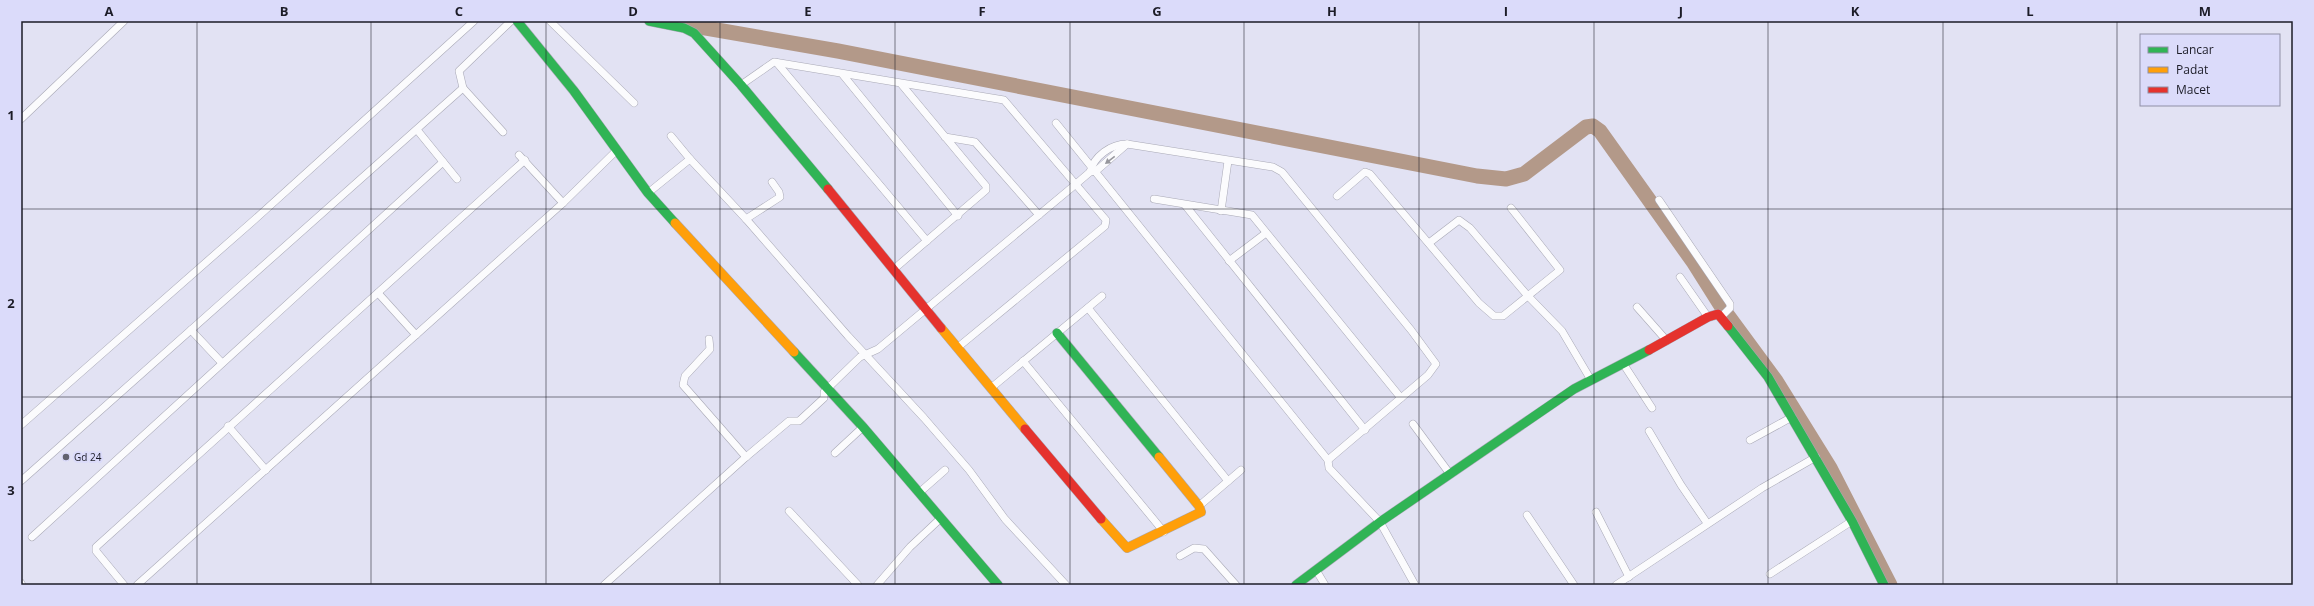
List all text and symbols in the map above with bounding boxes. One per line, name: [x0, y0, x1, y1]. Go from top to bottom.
text: A: [105, 2, 114, 20]
text: B: [280, 2, 289, 20]
text: C: [455, 2, 463, 20]
text: D: [628, 2, 638, 20]
text: E: [804, 2, 812, 20]
text: F: [978, 2, 986, 20]
text: G: [1152, 2, 1162, 20]
text: H: [1327, 2, 1337, 20]
text: I: [1504, 2, 1508, 20]
text: J: [1678, 2, 1683, 20]
text: K: [1851, 2, 1860, 20]
text: L: [2026, 2, 2034, 20]
text: M: [2199, 2, 2211, 20]
legend: [2140, 34, 2280, 106]
text: Lancar: [2176, 41, 2214, 58]
text: Padat: [2176, 61, 2208, 78]
text: Macet: [2176, 81, 2210, 98]
text: 1: [7, 106, 15, 124]
one-way arrow: [1104, 155, 1115, 164]
text: 2: [7, 294, 15, 312]
place label: Gd 24: [74, 450, 102, 464]
marker: Gd 24: [61, 452, 71, 462]
text: 3: [7, 481, 15, 499]

